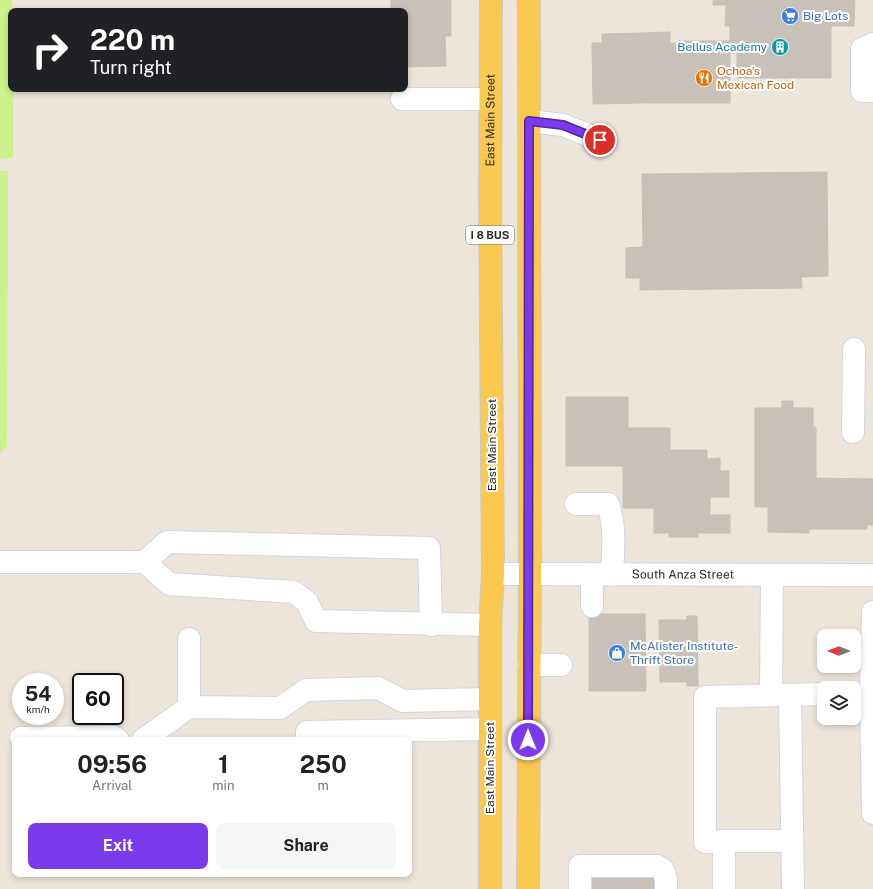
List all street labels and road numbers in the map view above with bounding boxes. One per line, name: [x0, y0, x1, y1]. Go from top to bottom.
street label: East Main Street: [483, 73, 498, 167]
road number: I 8 BUS: [466, 226, 514, 244]
street label: East Main Street: [485, 398, 499, 491]
street label: South Anza Street: [632, 567, 734, 582]
street label: East Main Street: [483, 721, 497, 814]

